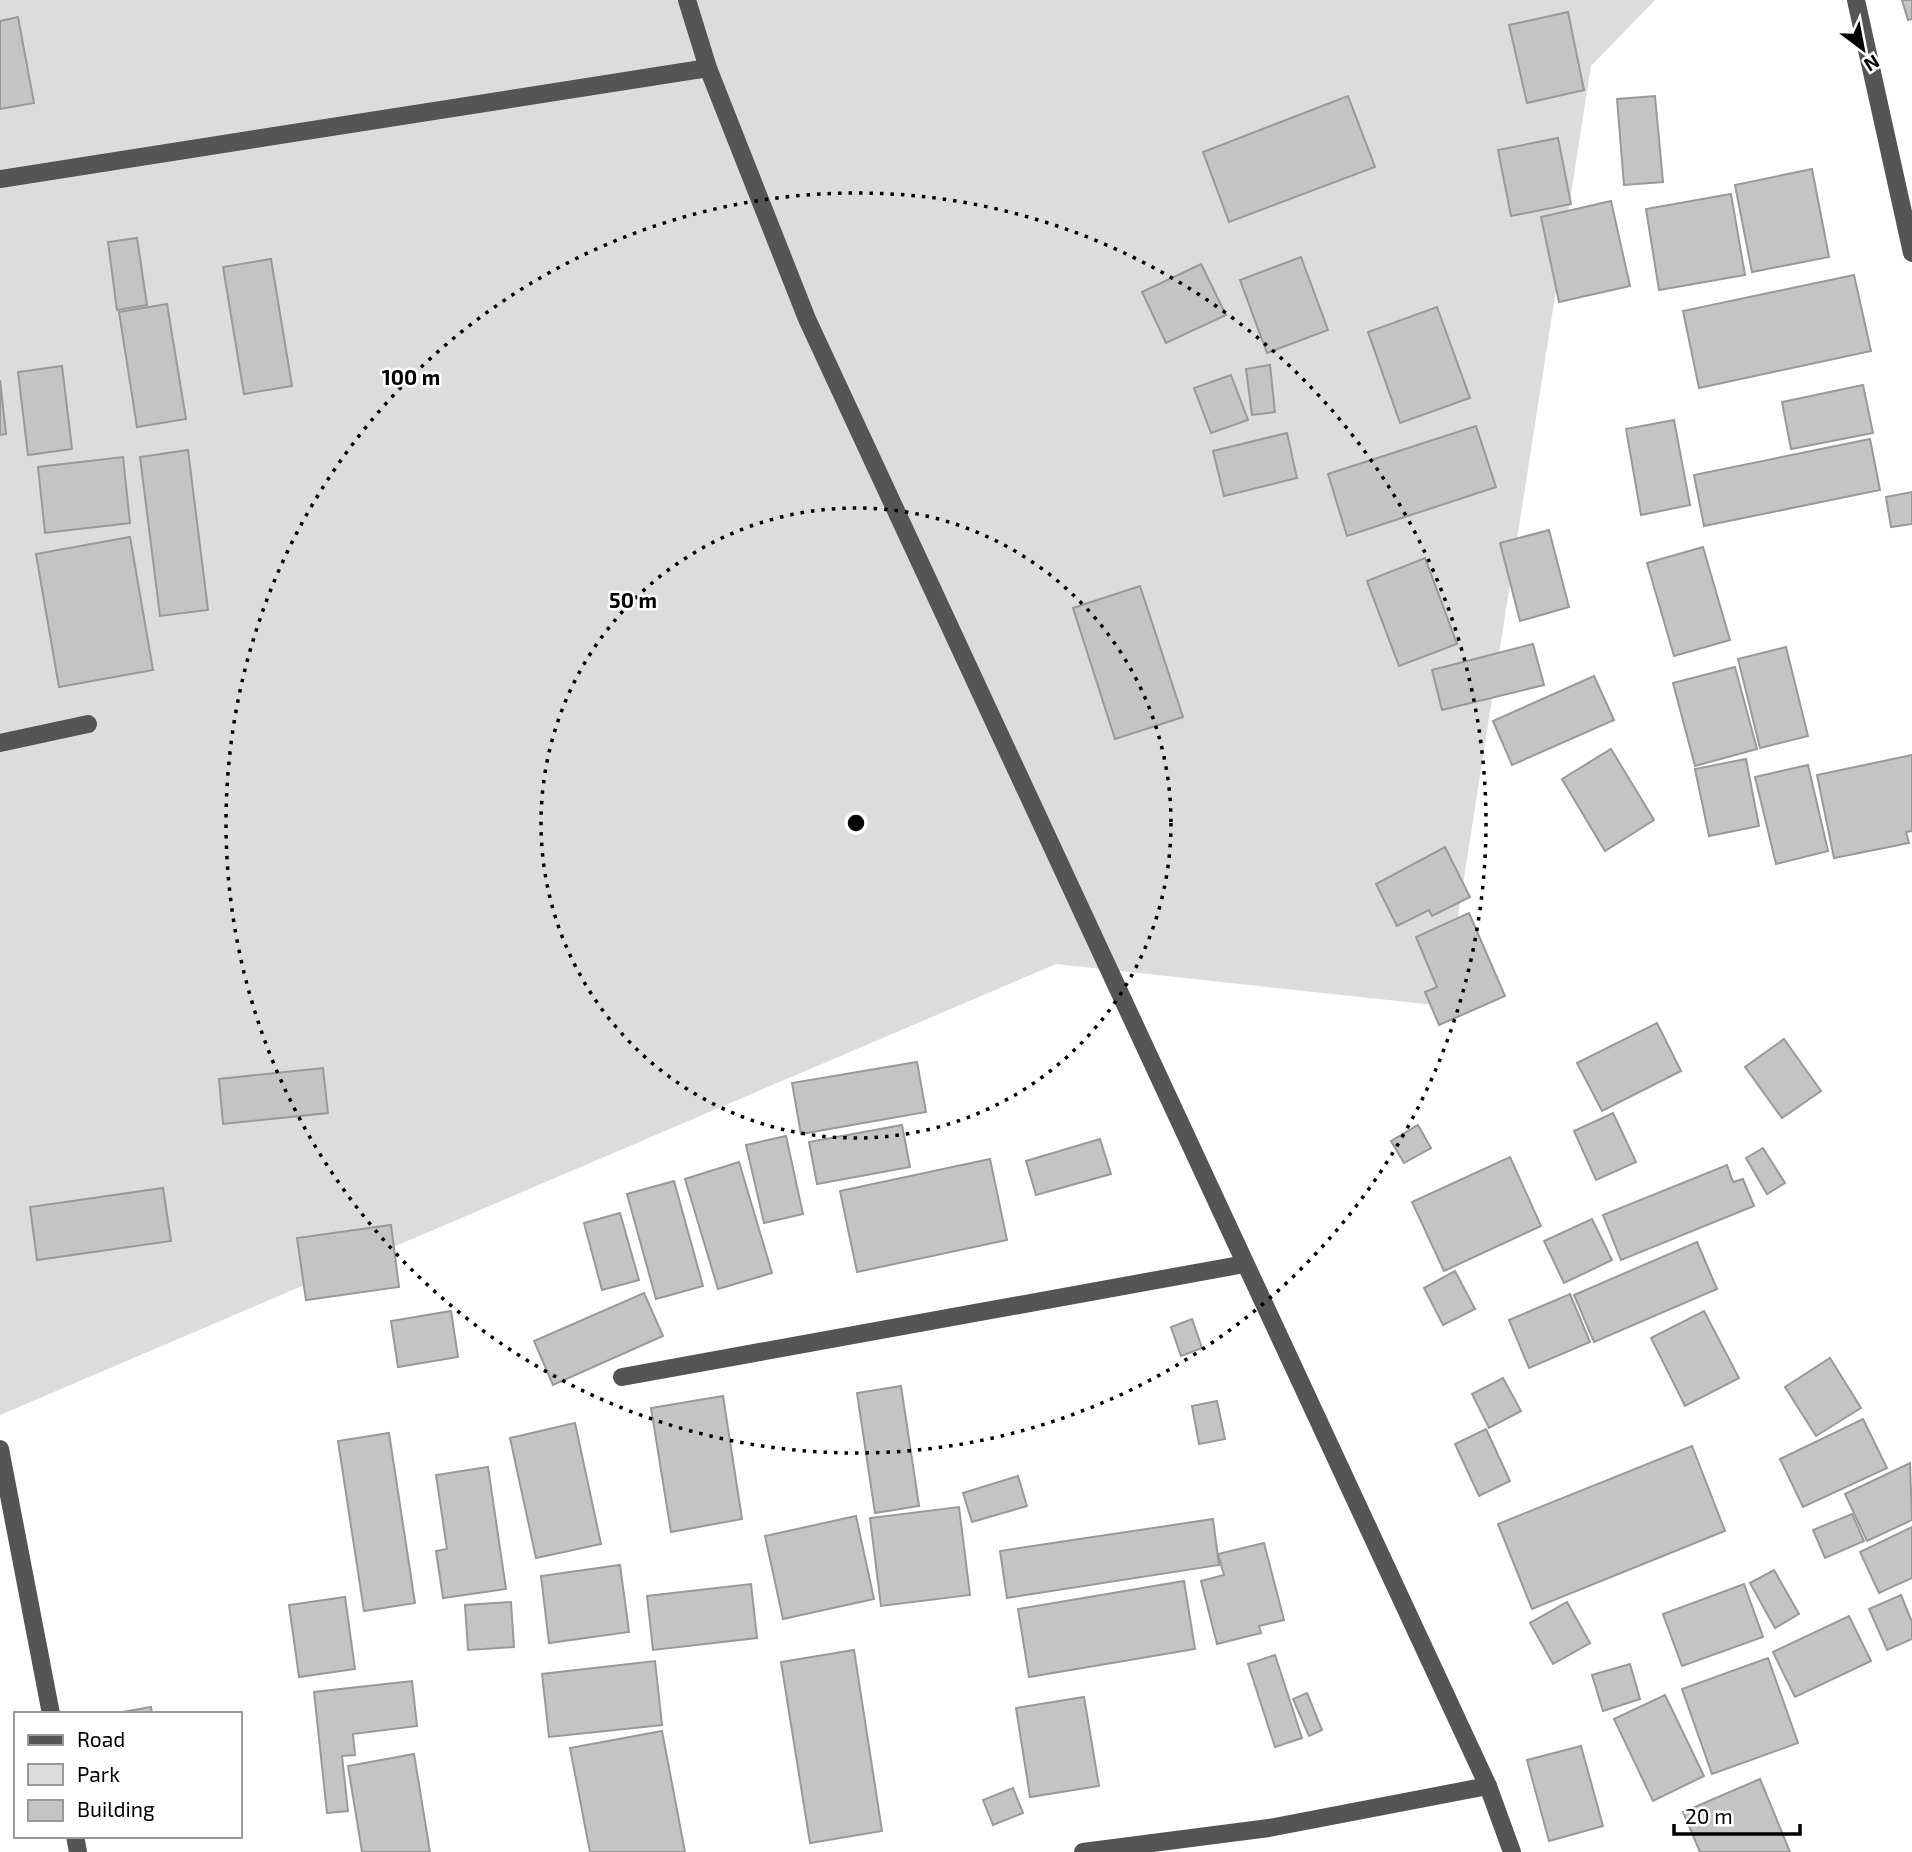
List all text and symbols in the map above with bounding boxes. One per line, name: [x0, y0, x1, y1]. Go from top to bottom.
north arrow: [1828, 14, 1898, 84]
text: N: [1860, 50, 1884, 77]
text: 100 m: [382, 364, 440, 389]
text: 50 m: [609, 587, 657, 612]
centre of rings: [844, 811, 868, 835]
legend: [14, 1712, 242, 1838]
text: Road: [77, 1726, 125, 1751]
text: Park: [77, 1761, 120, 1786]
scale bar: [1674, 1792, 1800, 1836]
text: Building: [77, 1796, 155, 1821]
text: 20 m: [1685, 1803, 1733, 1828]

